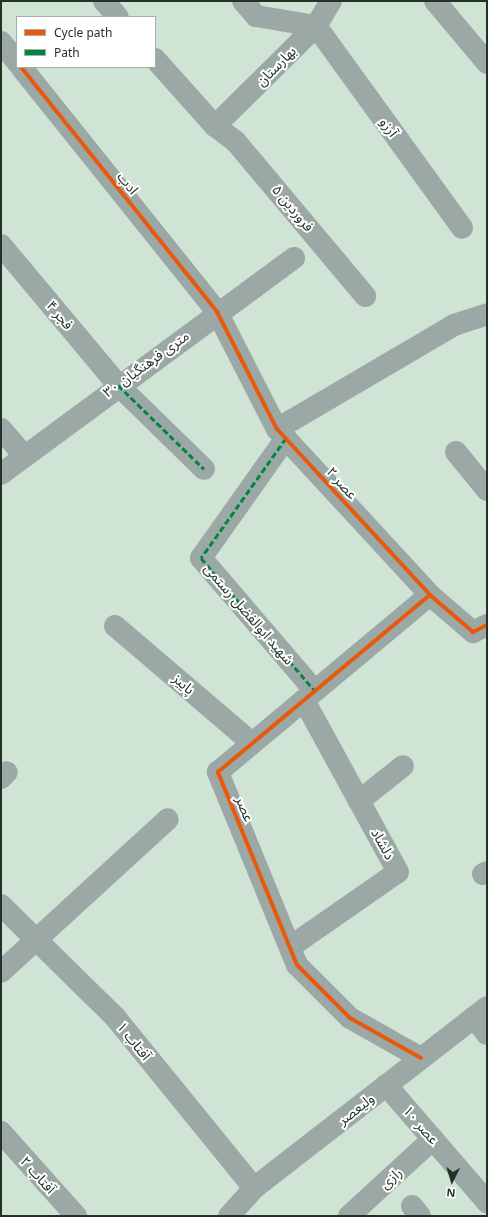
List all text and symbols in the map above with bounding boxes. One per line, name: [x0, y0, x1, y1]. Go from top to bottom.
legend: [16, 16, 156, 68]
text: Cycle path: [54, 24, 112, 41]
street label: بهارستان: [253, 43, 299, 89]
text: Path: [54, 44, 80, 61]
street label: آرزو: [376, 114, 402, 140]
street label: ادب: [114, 168, 142, 198]
street label: فروردین ۵: [269, 181, 317, 235]
street label: فجر ۴: [43, 297, 77, 333]
street label: ۳۰ متری فرهنگیان: [100, 327, 192, 401]
street label: عصر ۲: [323, 463, 361, 503]
street label: شهید ابوالفضل رستمی: [201, 560, 297, 668]
street label: پاییز: [170, 670, 198, 698]
street label: عصر: [232, 794, 258, 824]
street label: دلشاد: [368, 826, 398, 862]
street label: آفتاب ۱: [114, 1018, 154, 1064]
street label: ولیعصر: [335, 1090, 377, 1128]
street label: عصر ۱۰: [400, 1102, 442, 1148]
street label: آفتاب ۲: [17, 1153, 59, 1197]
north arrow: [432, 1161, 472, 1201]
street label: رازی: [376, 1164, 406, 1192]
text: N: [446, 1186, 456, 1201]

